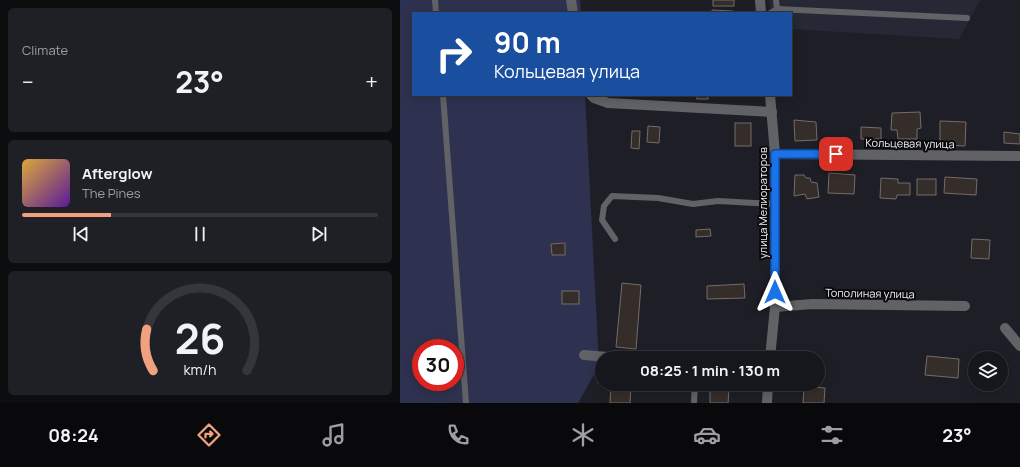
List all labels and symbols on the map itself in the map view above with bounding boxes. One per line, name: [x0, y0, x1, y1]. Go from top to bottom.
street label: Кольцевая улица: [865, 135, 955, 151]
pin: [819, 137, 853, 171]
street label: улица Мелиораторов: [755, 147, 770, 259]
position arrow: [754, 271, 796, 313]
street label: Тополиная улица: [825, 285, 915, 301]
speed limit sign: 30: [412, 339, 464, 391]

